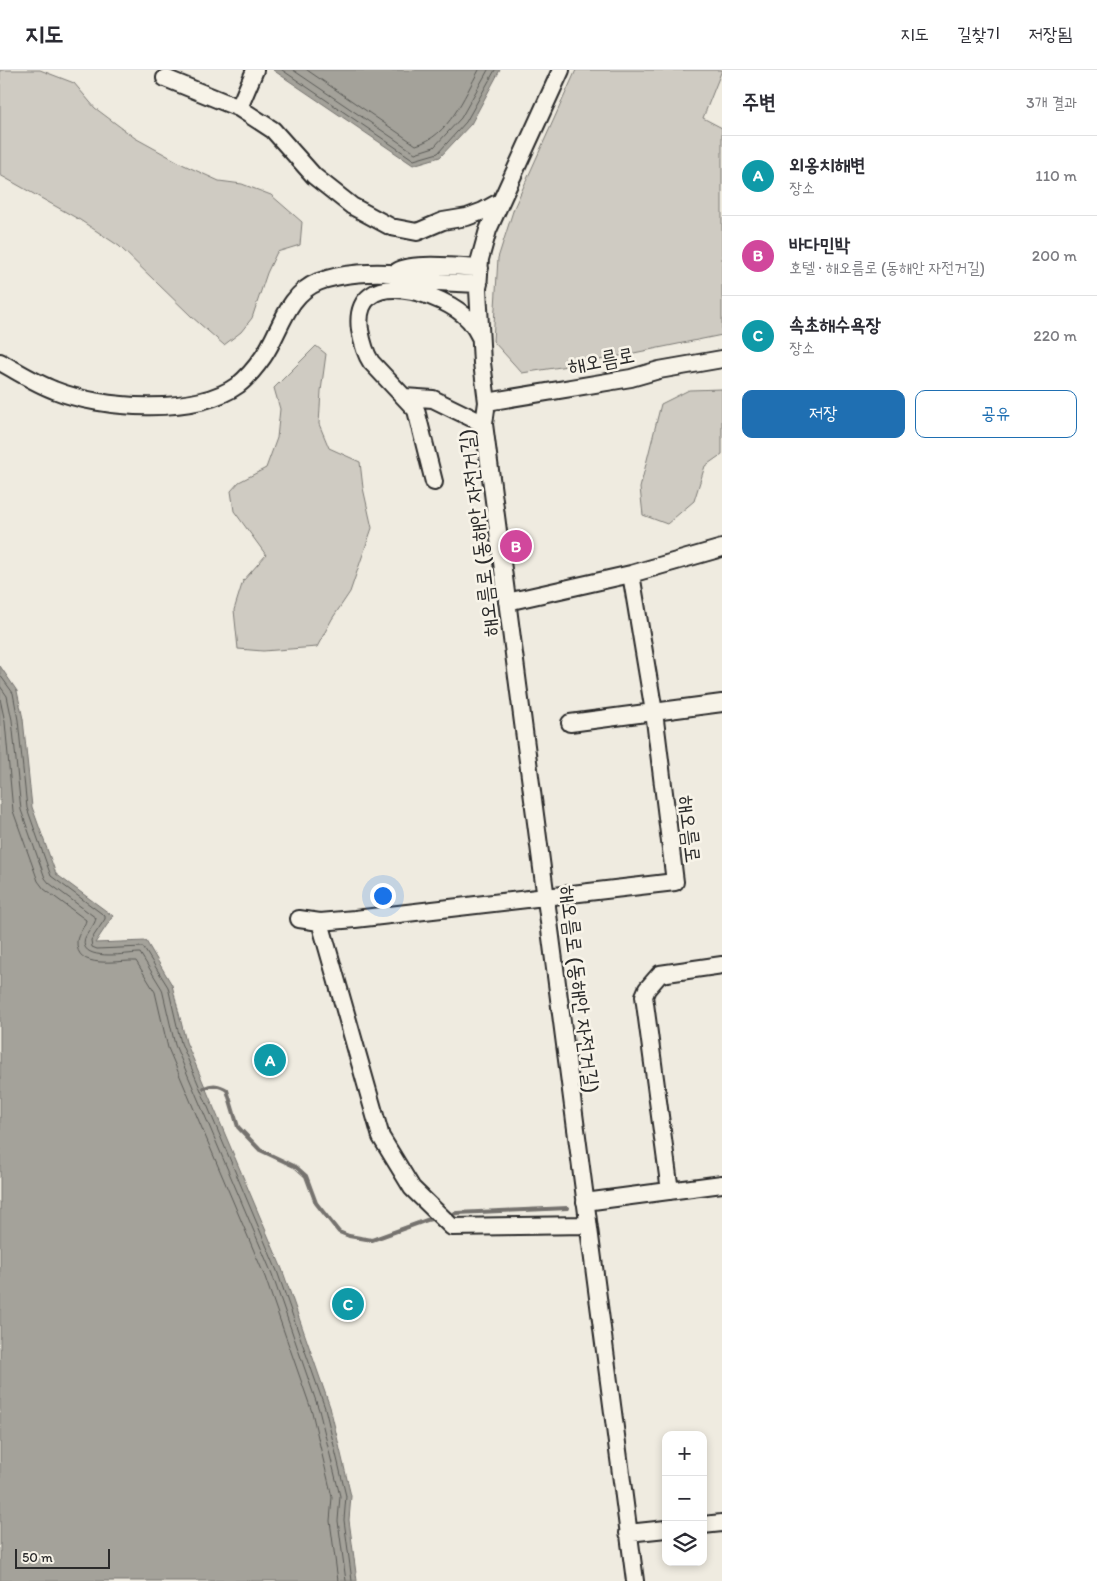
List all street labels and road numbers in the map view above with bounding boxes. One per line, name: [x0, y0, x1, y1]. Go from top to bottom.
street label: 해오름로: [565, 341, 637, 379]
street label: 해오름로 (동해안 자전거길): [453, 428, 503, 638]
street label: 해오름로: [673, 794, 707, 864]
street label: 해오름로 (동해안 자전거길): [555, 884, 605, 1094]

